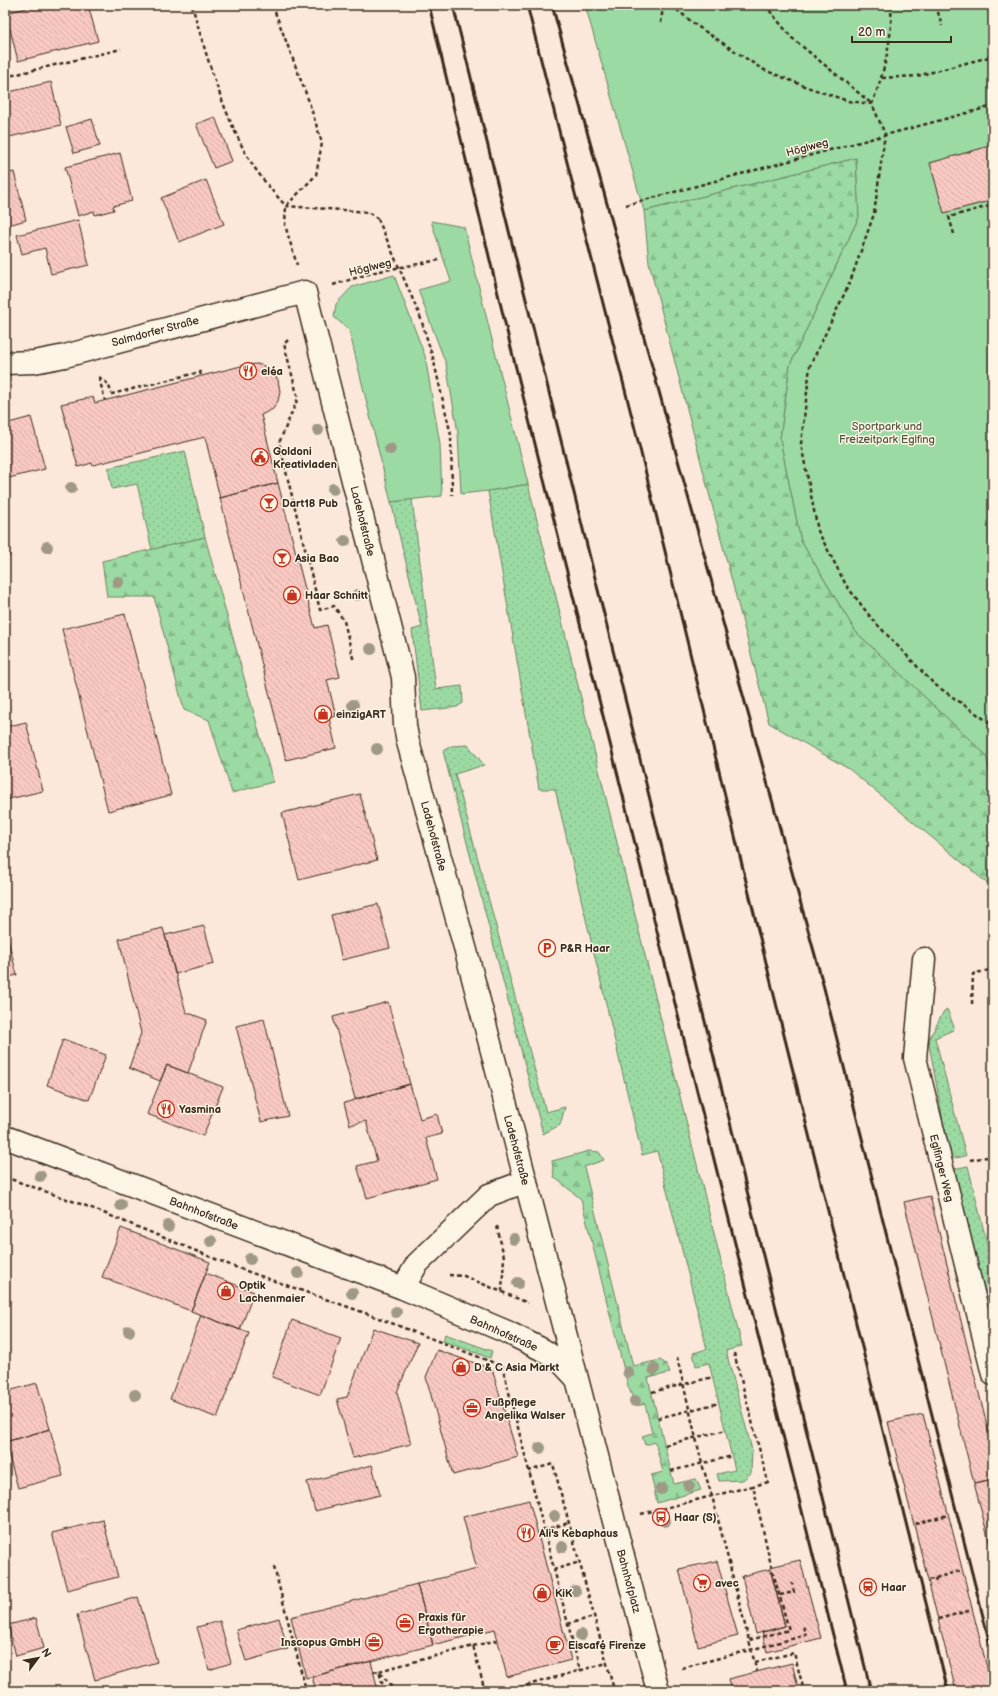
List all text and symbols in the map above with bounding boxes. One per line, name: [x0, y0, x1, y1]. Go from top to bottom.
scale bar: [852, 18, 951, 44]
text: 20 m: [858, 25, 885, 40]
street label: Höglweg: [785, 136, 830, 159]
street label: Höglweg: [348, 256, 393, 279]
street label: Salmdorfer Straße: [110, 313, 201, 349]
restaurant icon: eléa: [238, 361, 258, 381]
place label: eléa: [261, 365, 283, 378]
park label: Sportpark und Freizeitpark Eglfing: [839, 420, 935, 446]
place label: Goldoni Kreativladen: [273, 445, 337, 471]
public building icon: Goldoni Kreativladen: [250, 447, 270, 467]
street label: Ladehofstraße: [348, 485, 378, 558]
bar icon: Dart18 Pub: [259, 493, 279, 513]
place label: Dart18 Pub: [282, 497, 338, 510]
bar icon: Asia Bao: [272, 548, 292, 568]
place label: Asia Bao: [294, 552, 339, 565]
shop icon: Haar Schnitt: [282, 585, 302, 605]
place label: Haar Schnitt: [305, 589, 368, 602]
shop icon: einzigART: [313, 704, 333, 724]
place label: einzigART: [336, 708, 387, 721]
street label: Ladehofstraße: [418, 800, 449, 873]
parking icon: P&R Haar: [537, 938, 557, 958]
place label: P&R Haar: [560, 942, 610, 955]
restaurant icon: Yasmina: [156, 1099, 176, 1119]
place label: Yasmina: [179, 1103, 221, 1116]
street label: Ladehofstraße: [501, 1114, 532, 1187]
street label: Eglfinger Weg: [927, 1133, 956, 1203]
street label: Bahnhofstraße: [167, 1194, 241, 1233]
place label: Optik Lachenmaier: [239, 1279, 306, 1305]
shop icon: Optik Lachenmaier: [216, 1281, 236, 1301]
street label: Bahnhofstraße: [468, 1313, 540, 1354]
shop icon: D & C Asia Markt: [451, 1357, 471, 1377]
place label: D & C Asia Markt: [474, 1361, 560, 1374]
place label: Fußpflege Angelika Walser: [484, 1396, 566, 1422]
office icon: Fußpflege Angelika Walser: [462, 1398, 482, 1418]
bus stop icon: Haar (S): [651, 1507, 671, 1527]
place label: Haar (S): [674, 1511, 717, 1524]
restaurant icon: Ali's Kebaphaus: [516, 1523, 536, 1543]
place label: Ali's Kebaphaus: [538, 1527, 619, 1540]
street label: Bahnhofplatz: [614, 1548, 643, 1615]
supermarket icon: avec: [692, 1573, 712, 1593]
place label: avec: [715, 1577, 739, 1590]
station icon: Haar: [858, 1577, 878, 1597]
place label: Haar: [881, 1581, 907, 1594]
shop icon: KiK: [532, 1583, 552, 1603]
place label: KiK: [555, 1587, 573, 1600]
place label: Praxis für Ergotherapie: [418, 1611, 484, 1637]
office icon: Praxis für Ergotherapie: [395, 1613, 415, 1633]
office icon: Inscopus GmbH: [364, 1632, 384, 1652]
cafe icon: Eiscafé Firenze: [545, 1635, 565, 1655]
place label: Inscopus GmbH: [281, 1636, 361, 1649]
north arrow: [18, 1638, 58, 1678]
place label: Eiscafé Firenze: [568, 1639, 646, 1652]
text: N: [38, 1646, 54, 1660]

